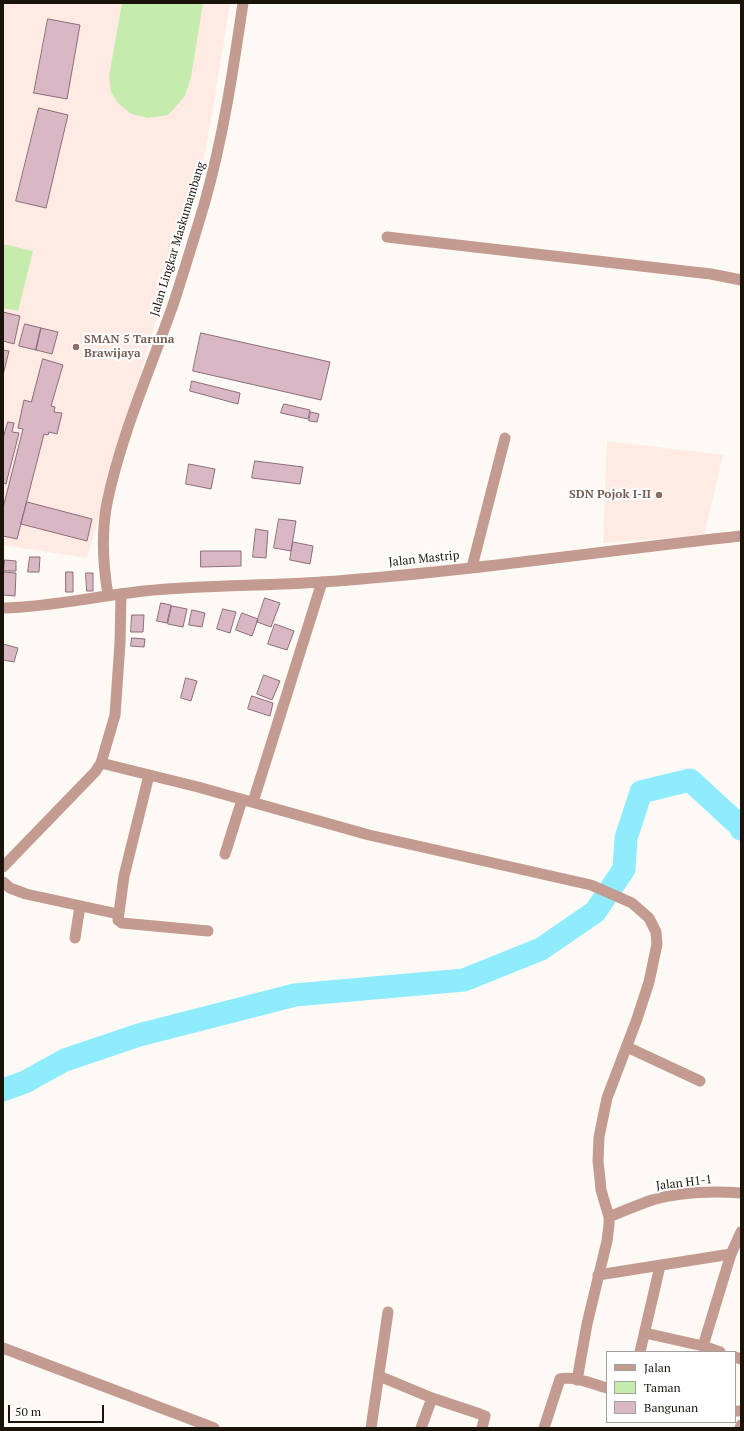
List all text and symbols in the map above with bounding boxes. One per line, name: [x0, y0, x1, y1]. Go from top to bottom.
street label: Jalan Lingkar Maskumambang: [148, 160, 208, 318]
place label: SMAN 5 Taruna Brawijaya: [84, 333, 174, 361]
marker: SMAN 5 Taruna Brawijaya: [71, 342, 81, 352]
place label: SDN Pojok I-II: [569, 488, 651, 502]
marker: SDN Pojok I-II: [654, 490, 664, 500]
street label: Jalan Mastrip: [388, 548, 460, 570]
street label: Jalan H1-1: [655, 1172, 713, 1194]
legend: [606, 1351, 736, 1423]
text: Jalan: [644, 1360, 671, 1375]
text: Taman: [644, 1380, 681, 1395]
scale bar: [10, 1397, 106, 1423]
text: Bangunan: [644, 1400, 698, 1415]
text: 50 m: [15, 1404, 41, 1419]

